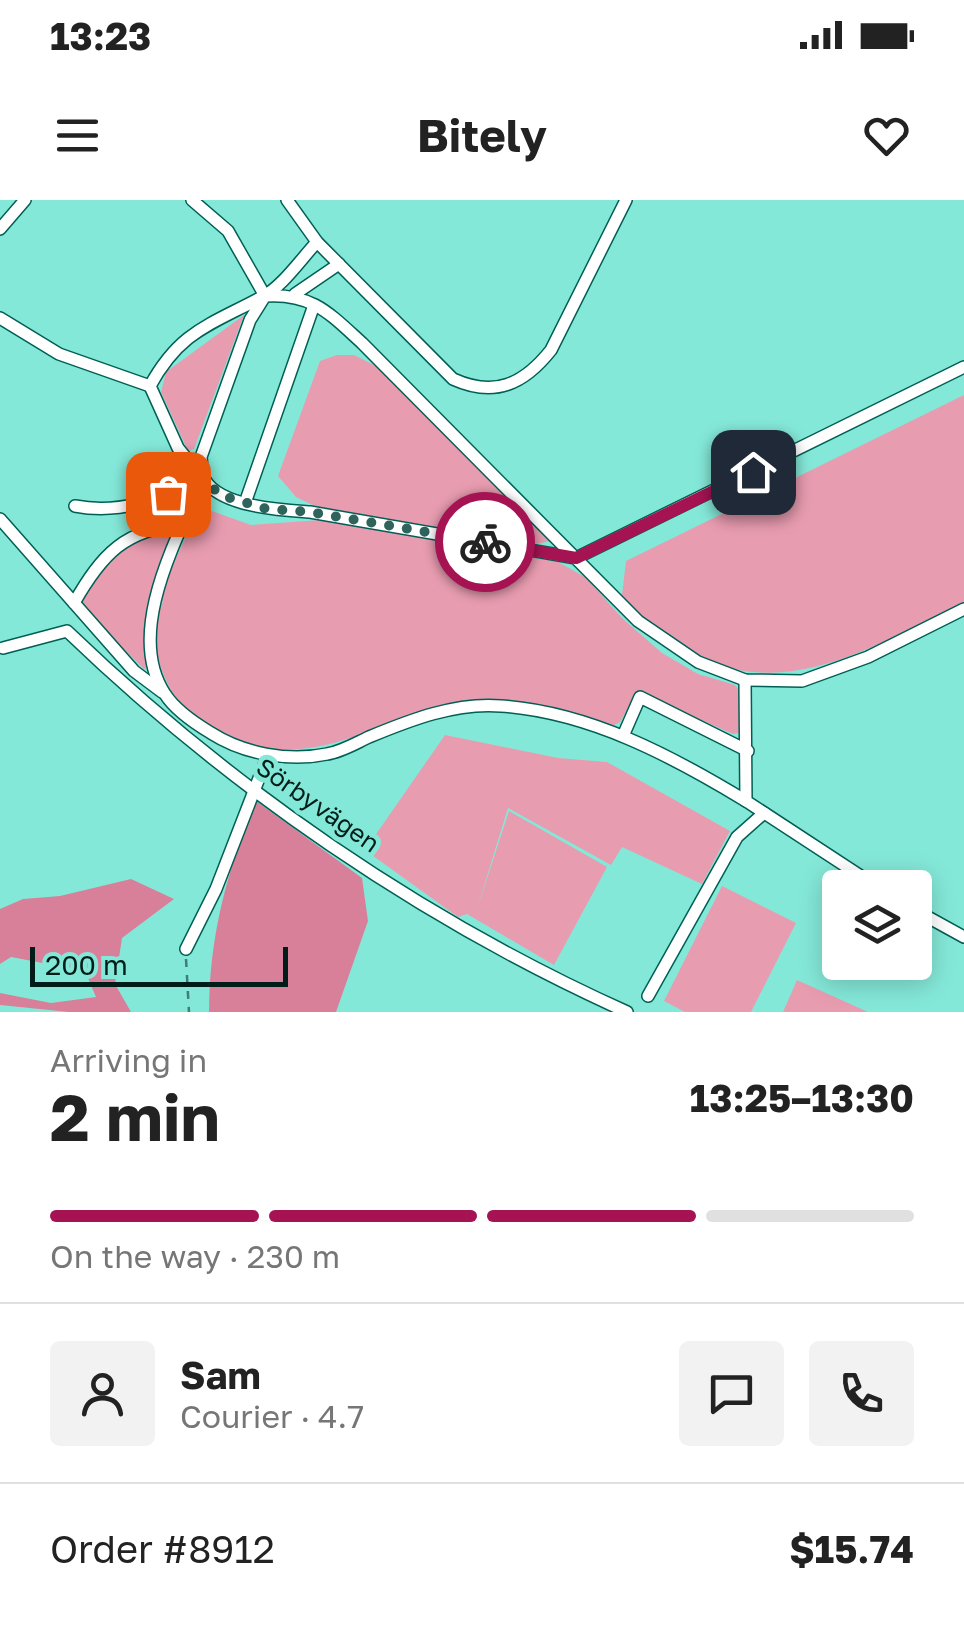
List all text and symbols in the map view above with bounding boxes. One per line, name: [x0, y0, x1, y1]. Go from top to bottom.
text: 13:23: [50, 13, 151, 58]
icon: menu: [50, 108, 105, 163]
text: Bitely: [417, 108, 547, 162]
icon: heart: [859, 108, 914, 163]
pin: [711, 430, 796, 515]
icon: home: [726, 445, 781, 500]
pin: [126, 452, 211, 537]
icon: bag: [141, 467, 196, 522]
courier: [435, 492, 535, 592]
icon: bike: [458, 515, 513, 570]
street label: Sörbyvägen: [251, 751, 386, 858]
map controls: [822, 870, 932, 980]
button: layers: [822, 870, 932, 980]
scale bar: [30, 942, 288, 986]
text: 200 m: [45, 948, 128, 981]
text: Arriving in: [50, 1041, 207, 1079]
text: 13:25–13:30: [690, 1075, 914, 1120]
text: 2 min: [50, 1077, 220, 1155]
text: On the way · 230 m: [50, 1237, 340, 1275]
button: person: [50, 1341, 155, 1446]
button: chat: [679, 1341, 784, 1446]
button: phone: [809, 1341, 914, 1446]
text: Sam: [180, 1352, 261, 1397]
text: Courier · 4.7: [180, 1397, 364, 1435]
text: Order #8912: [50, 1526, 275, 1571]
text: $15.74: [789, 1526, 914, 1571]

